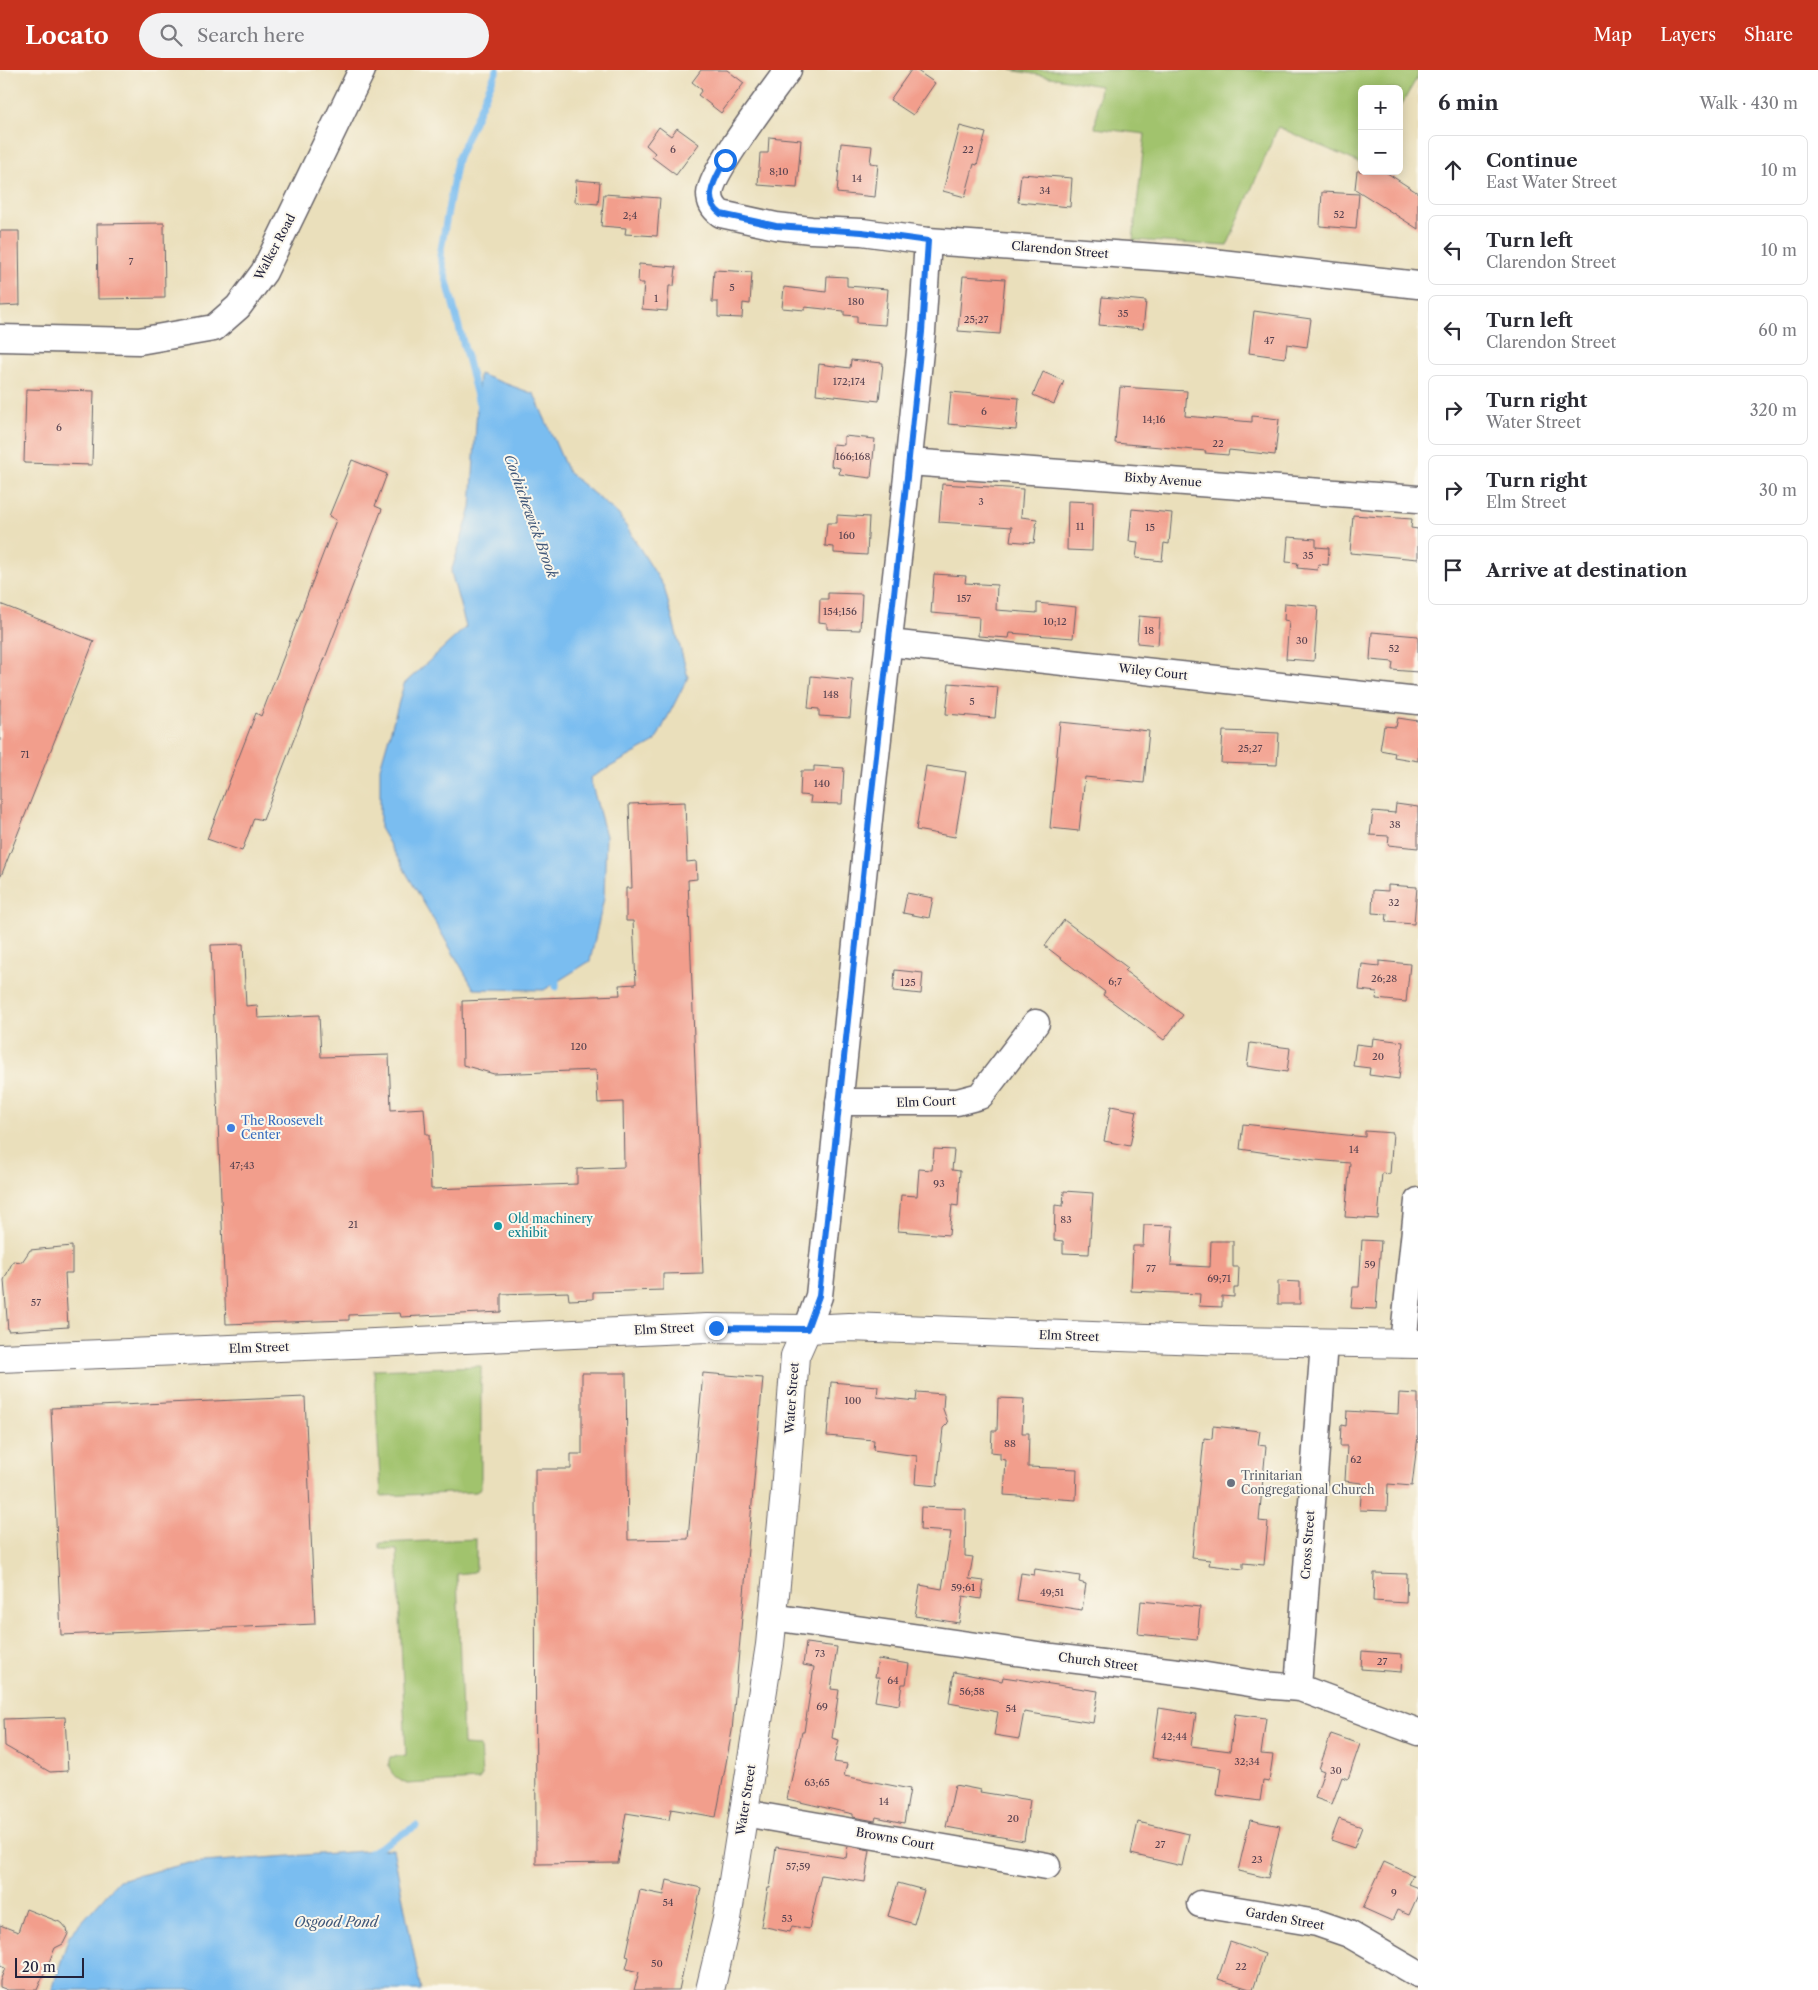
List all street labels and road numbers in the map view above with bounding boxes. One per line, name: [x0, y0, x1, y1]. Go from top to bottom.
street label: Walker Road: [250, 210, 299, 283]
street label: Clarendon Street: [1011, 238, 1110, 261]
street label: Bixby Avenue: [1124, 469, 1203, 490]
street label: Wiley Court: [1117, 660, 1189, 683]
street label: Elm Court: [896, 1093, 957, 1110]
street label: Elm Street: [634, 1319, 695, 1338]
street label: Elm Street: [1039, 1327, 1100, 1344]
street label: Elm Street: [229, 1339, 290, 1356]
street label: Water Street: [781, 1361, 802, 1435]
street label: Cross Street: [1298, 1509, 1317, 1580]
street label: Church Street: [1057, 1649, 1139, 1674]
street label: Water Street: [732, 1763, 759, 1837]
street label: Browns Court: [855, 1824, 936, 1853]
street label: Garden Street: [1245, 1904, 1326, 1933]

